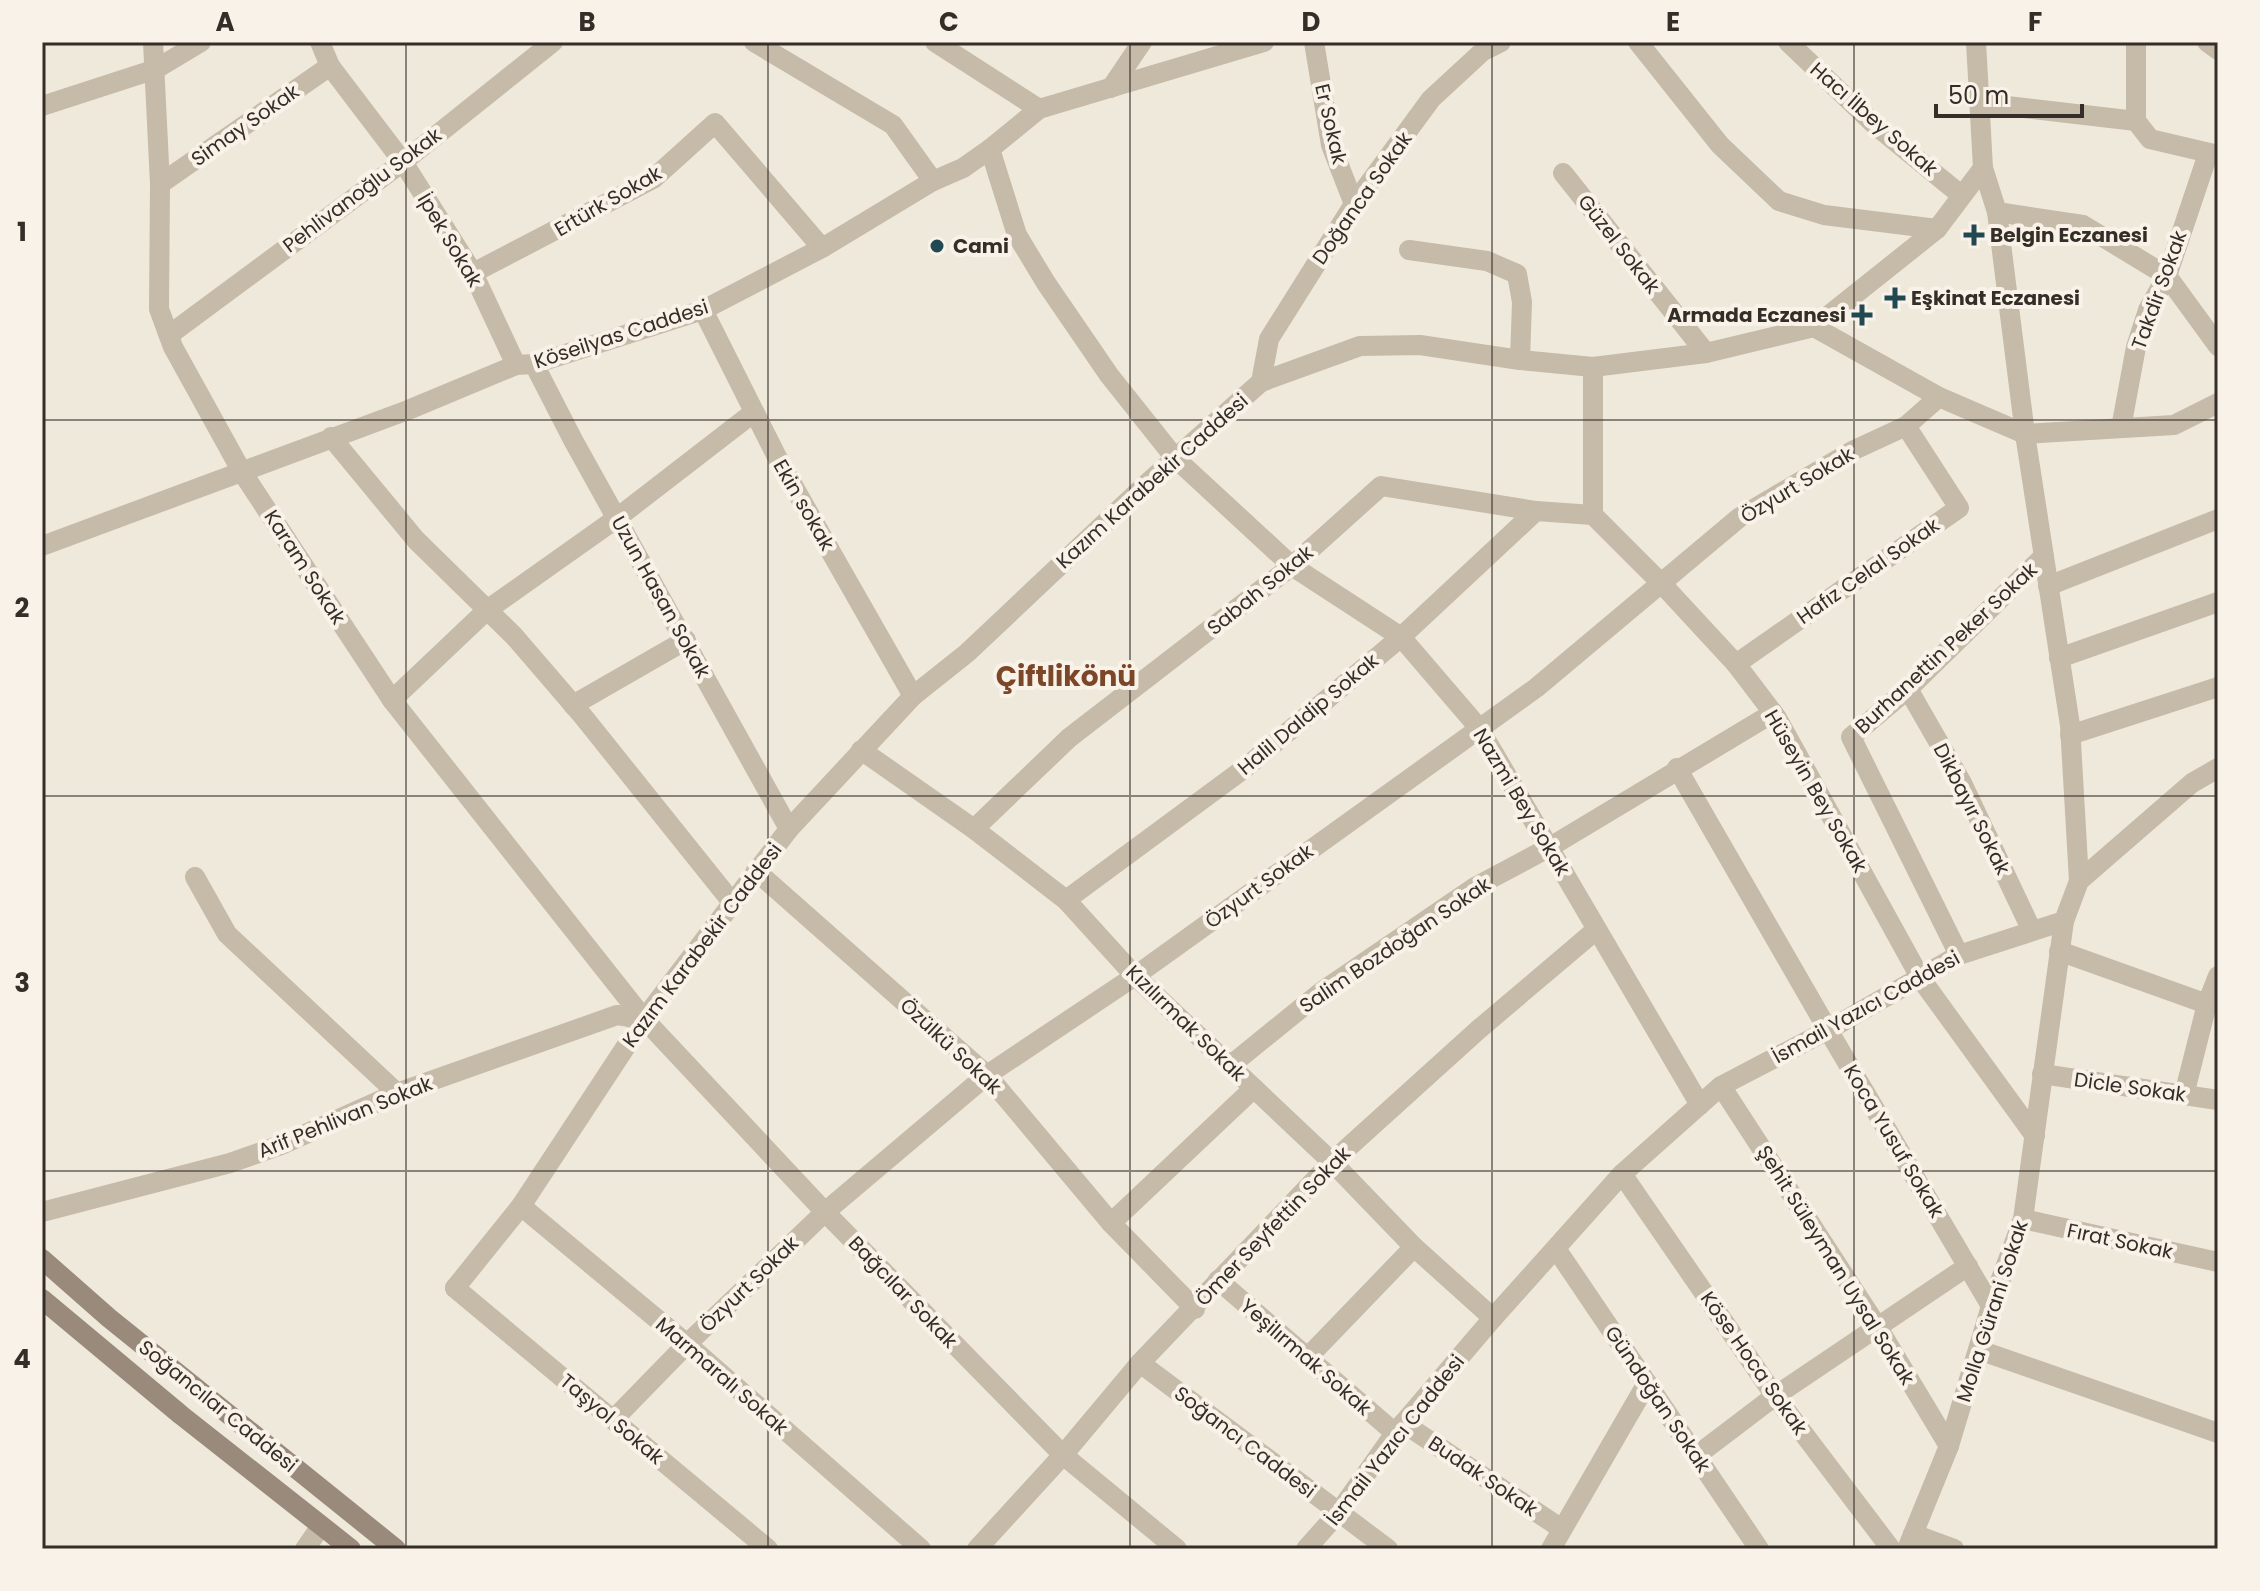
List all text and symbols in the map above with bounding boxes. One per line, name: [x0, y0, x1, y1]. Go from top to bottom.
text: A: [215, 4, 235, 40]
text: B: [578, 4, 596, 40]
text: C: [939, 4, 959, 40]
text: D: [1302, 4, 1321, 40]
text: E: [1666, 4, 1680, 40]
text: F: [2028, 4, 2042, 40]
street label: Hacı İlbey Sokak: [1804, 56, 1944, 183]
scale bar: [1936, 68, 2082, 118]
street label: Simay Sokak: [185, 77, 305, 173]
text: 50 m: [1948, 79, 2009, 112]
street label: Er Sokak: [1308, 81, 1354, 168]
street label: Pehlivanoğlu Sokak: [277, 121, 448, 259]
street label: Doğanca Sokak: [1306, 125, 1419, 270]
street label: Ertürk Sokak: [549, 159, 667, 243]
street label: İpek Sokak: [411, 188, 489, 293]
street label: Güzel Sokak: [1571, 189, 1667, 300]
text: 1: [17, 214, 27, 250]
place label: Belgin Eczanesi: [1990, 221, 2148, 249]
marker: Belgin Eczanesi: [1965, 226, 1983, 244]
street label: Takdir Sokak: [2125, 226, 2194, 353]
place label: Cami: [953, 232, 1009, 260]
marker: Cami: [928, 237, 946, 255]
place label: Eşkinat Eczanesi: [1911, 284, 2080, 312]
marker: Eşkinat Eczanesi: [1886, 289, 1904, 307]
street label: Köseilyas Caddesi: [530, 293, 712, 375]
place label: Armada Eczanesi: [1667, 301, 1846, 329]
marker: Armada Eczanesi: [1853, 306, 1871, 324]
street label: Kazım Karabekir Caddesi: [1050, 387, 1254, 575]
street label: Özyurt Sokak: [1735, 440, 1860, 530]
street label: Ekin sokak: [767, 454, 842, 556]
street label: Karam Sokak: [258, 504, 353, 630]
street label: Uzun Hasan Sokak: [605, 511, 718, 684]
street label: Hafız Celal Sokak: [1791, 511, 1946, 631]
street label: Sabah Sokak: [1201, 538, 1320, 642]
street label: Burhanettin Peker Sokak: [1849, 556, 2044, 740]
text: 2: [15, 590, 30, 626]
street label: Halil Daldip Sokak: [1232, 646, 1385, 781]
district label: Çiftlikönü: [996, 657, 1136, 696]
street label: Hüseyin Bey Sokak: [1758, 704, 1874, 878]
street label: Nazmi Bey Sokak: [1467, 723, 1577, 882]
street label: Dikbayır Sokak: [1927, 738, 2017, 880]
street label: Kazım Karabekir Caddesi: [616, 837, 788, 1053]
street label: Özyurt Sokak: [1199, 837, 1319, 935]
street label: Salim Bozdoğan Sokak: [1294, 870, 1497, 1020]
street label: İsmail Yazıcı Caddesi: [1767, 944, 1965, 1070]
street label: Kızılırmak Sokak: [1120, 959, 1253, 1088]
text: 3: [14, 965, 30, 1001]
street label: Özülkü Sokak: [894, 992, 1008, 1101]
street label: Koca Yusuf Sokak: [1837, 1059, 1951, 1223]
street label: Dicle Sokak: [2072, 1065, 2188, 1109]
street label: Arif Pehlivan Sokak: [254, 1069, 437, 1165]
street label: Ömer Seyfettin Sokak: [1189, 1139, 1357, 1312]
street label: Şehit Süleyman Uysal Sokak: [1751, 1140, 1922, 1391]
street label: Molla Gürani Sokak: [1949, 1216, 2035, 1406]
street label: Fırat Sokak: [2065, 1216, 2176, 1266]
street label: Özyurt Sokak: [693, 1229, 805, 1338]
street label: Bağcılar Sokak: [842, 1230, 964, 1355]
street label: Köse Hoca Sokak: [1694, 1286, 1814, 1441]
street label: Yeşilırmak Sokak: [1234, 1292, 1378, 1422]
street label: Marmaralı Sokak: [650, 1311, 795, 1442]
street label: Gündoğan Sokak: [1598, 1320, 1718, 1478]
street label: Soğancılar Caddesi: [133, 1333, 303, 1479]
text: 4: [13, 1341, 31, 1377]
street label: İsmail Yazıcı Caddesi: [1319, 1349, 1471, 1531]
street label: Taşyol Sokak: [554, 1367, 670, 1471]
street label: Soğancı Caddesi: [1168, 1380, 1322, 1504]
street label: Budak Sokak: [1423, 1429, 1544, 1523]

